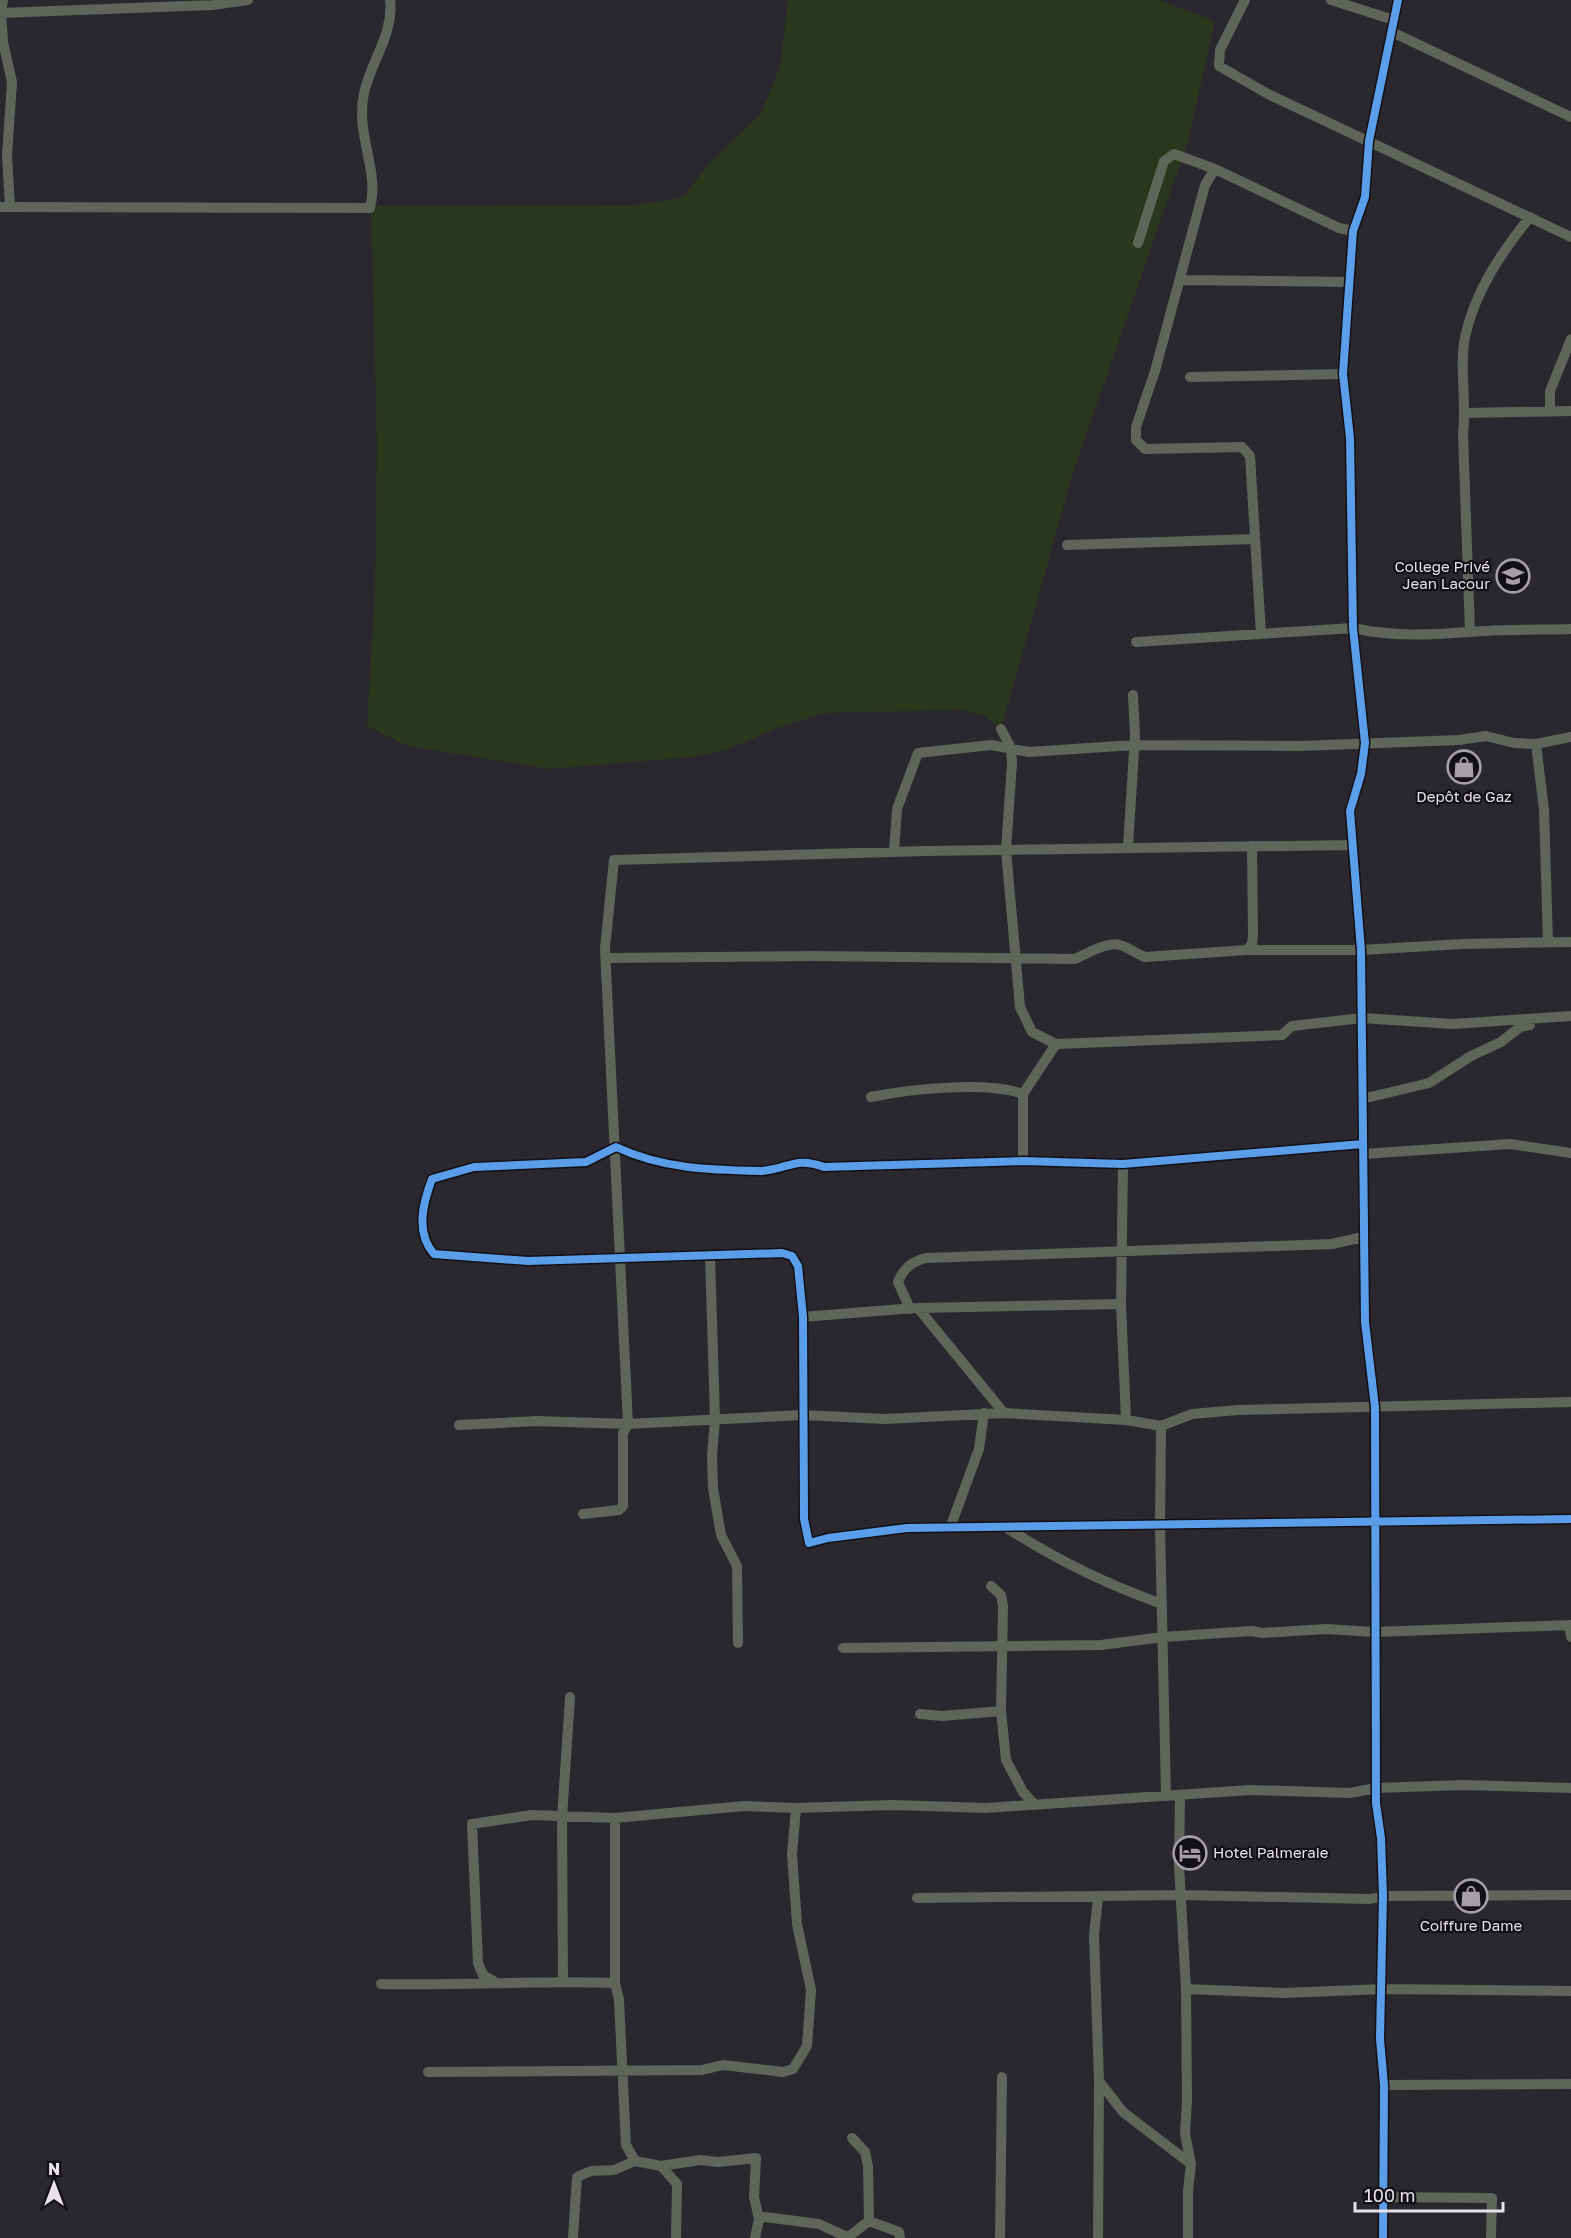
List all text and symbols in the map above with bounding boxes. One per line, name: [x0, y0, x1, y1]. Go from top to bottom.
place label: College Privé Jean Lacour: [1394, 557, 1490, 592]
school or university icon: College Privé Jean Lacour: [1495, 558, 1531, 594]
shop icon: Depôt de Gaz: [1446, 749, 1482, 785]
place label: Depôt de Gaz: [1416, 787, 1512, 805]
hotel icon: Hotel Palmeraie: [1172, 1835, 1208, 1871]
place label: Hotel Palmeraie: [1213, 1843, 1329, 1861]
shop icon: Coiffure Dame: [1453, 1878, 1489, 1914]
place label: Coiffure Dame: [1420, 1916, 1523, 1934]
north arrow: [24, 2154, 84, 2214]
text: N: [48, 2159, 60, 2179]
scale bar: [1355, 2175, 1504, 2213]
text: 100 m: [1364, 2184, 1415, 2206]

